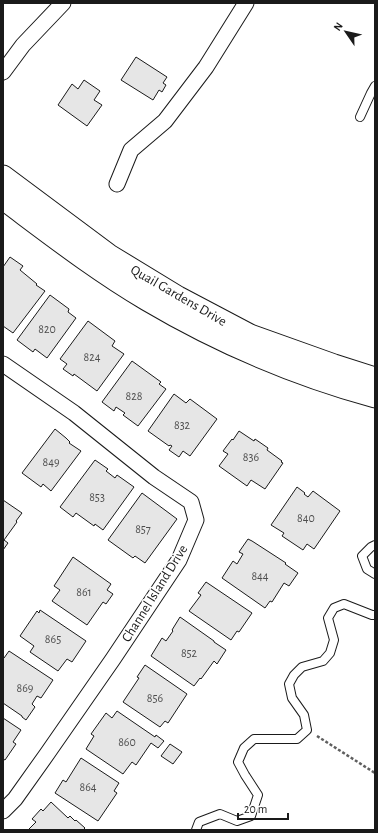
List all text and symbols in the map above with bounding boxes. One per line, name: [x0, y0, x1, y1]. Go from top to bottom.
north arrow: [326, 12, 366, 52]
text: N: [331, 20, 345, 33]
street label: Quail Gardens Drive: [128, 263, 229, 329]
house number: 820: [38, 323, 56, 335]
house number: 824: [84, 351, 101, 363]
house number: 828: [126, 390, 143, 402]
house number: 832: [174, 419, 191, 431]
house number: 836: [243, 451, 259, 463]
house number: 849: [42, 456, 60, 468]
house number: 853: [89, 491, 105, 503]
house number: 840: [297, 512, 315, 524]
house number: 857: [135, 523, 151, 535]
street label: Channel Island Drive: [119, 542, 190, 645]
house number: 844: [251, 570, 269, 582]
house number: 861: [76, 586, 92, 598]
house number: 865: [45, 633, 61, 645]
house number: 852: [181, 647, 198, 659]
house number: 869: [17, 682, 34, 694]
house number: 856: [147, 692, 164, 704]
house number: 860: [118, 736, 136, 748]
house number: 864: [79, 781, 97, 793]
scale bar: [238, 795, 288, 821]
text: 20 m: [244, 803, 267, 815]

